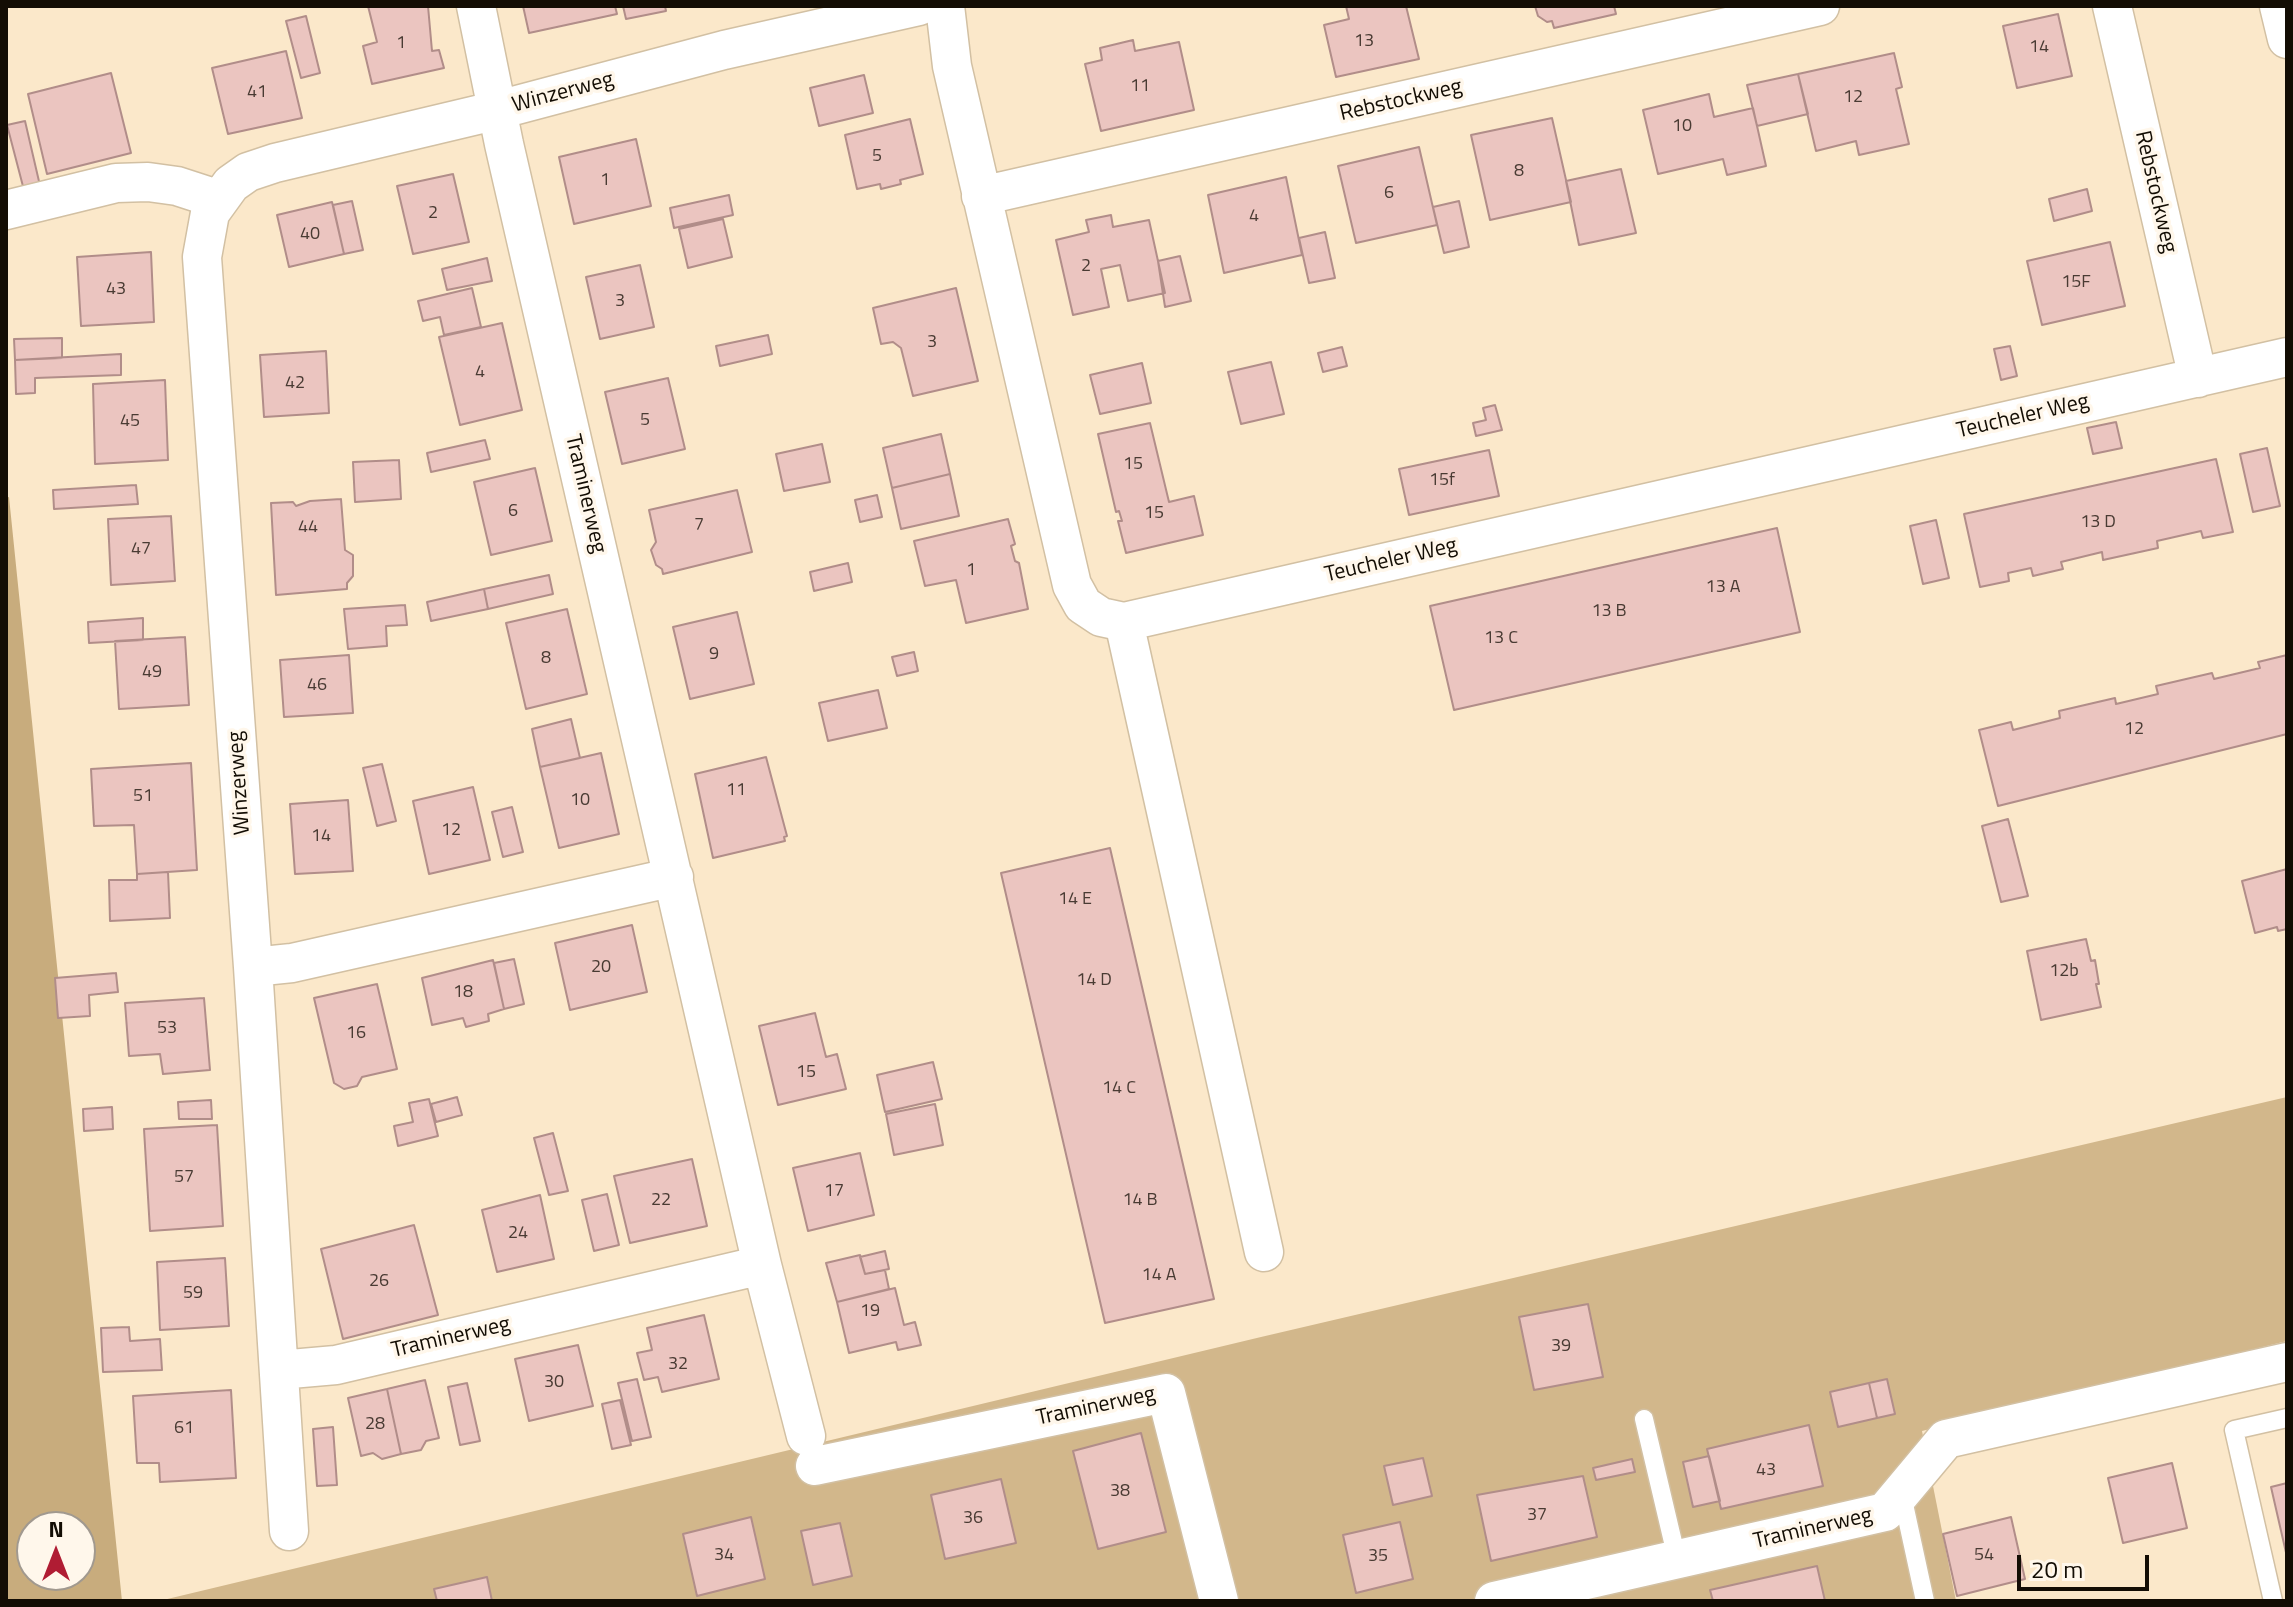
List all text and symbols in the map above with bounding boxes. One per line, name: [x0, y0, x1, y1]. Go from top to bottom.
house number: 13: [1354, 31, 1374, 53]
house number: 1: [396, 33, 406, 55]
house number: 14: [2029, 37, 2049, 59]
street label: Winzerweg: [509, 67, 617, 119]
street label: Rebstockweg: [1337, 74, 1465, 128]
house number: 11: [1130, 76, 1150, 98]
house number: 41: [247, 82, 267, 104]
house number: 12: [1843, 87, 1863, 109]
house number: 10: [1672, 116, 1692, 138]
street label: Rebstockweg: [2128, 128, 2182, 256]
house number: 5: [872, 146, 882, 168]
house number: 8: [1514, 161, 1524, 183]
house number: 1: [600, 170, 610, 192]
house number: 6: [1384, 183, 1394, 205]
house number: 2: [428, 203, 438, 225]
house number: 4: [1249, 206, 1259, 228]
house number: 40: [300, 224, 320, 246]
house number: 2: [1081, 256, 1091, 278]
house number: 15F: [2061, 272, 2091, 294]
house number: 43: [106, 279, 126, 301]
house number: 3: [615, 291, 625, 313]
house number: 3: [927, 332, 937, 354]
house number: 4: [475, 362, 485, 384]
house number: 42: [285, 373, 305, 395]
street label: Teucheler Weg: [1954, 389, 2092, 445]
house number: 5: [640, 410, 650, 432]
house number: 45: [120, 411, 140, 433]
street label: Traminerweg: [559, 432, 611, 556]
house number: 15: [1123, 454, 1143, 476]
house number: 15f: [1429, 470, 1455, 492]
house number: 6: [508, 501, 518, 523]
house number: 15: [1144, 503, 1164, 525]
house number: 13 D: [2080, 512, 2116, 534]
house number: 7: [694, 515, 704, 537]
house number: 44: [298, 517, 318, 539]
street label: Teucheler Weg: [1322, 533, 1460, 589]
house number: 47: [131, 539, 151, 561]
house number: 1: [966, 560, 976, 582]
house number: 13 A: [1706, 577, 1740, 599]
house number: 13 B: [1591, 601, 1627, 623]
house number: 13 C: [1484, 628, 1518, 650]
house number: 9: [709, 644, 719, 666]
house number: 8: [541, 648, 551, 670]
house number: 49: [142, 662, 162, 684]
house number: 46: [307, 675, 327, 697]
house number: 12: [2124, 719, 2144, 741]
street label: Winzerweg: [223, 730, 257, 836]
house number: 11: [726, 780, 746, 802]
house number: 51: [133, 786, 153, 808]
house number: 10: [570, 790, 590, 812]
house number: 12: [441, 820, 461, 842]
house number: 14: [311, 826, 331, 848]
house number: 14 E: [1058, 889, 1092, 911]
house number: 20: [591, 957, 611, 979]
house number: 12b: [2049, 961, 2079, 983]
house number: 14 D: [1076, 970, 1112, 992]
house number: 18: [453, 982, 473, 1004]
house number: 53: [157, 1018, 177, 1040]
house number: 16: [346, 1023, 366, 1045]
house number: 15: [796, 1062, 816, 1084]
house number: 14 C: [1102, 1078, 1136, 1100]
house number: 57: [174, 1167, 194, 1189]
house number: 17: [824, 1181, 844, 1203]
house number: 22: [651, 1190, 671, 1212]
house number: 14 B: [1122, 1190, 1158, 1212]
house number: 24: [508, 1223, 528, 1245]
house number: 14 A: [1142, 1265, 1176, 1287]
house number: 26: [369, 1271, 389, 1293]
house number: 59: [183, 1283, 203, 1305]
house number: 19: [860, 1301, 880, 1323]
street label: Traminerweg: [389, 1312, 513, 1364]
house number: 39: [1551, 1336, 1571, 1358]
house number: 32: [668, 1354, 688, 1376]
house number: 30: [544, 1372, 564, 1394]
street label: Traminerweg: [1034, 1381, 1158, 1433]
house number: 28: [365, 1414, 385, 1436]
house number: 61: [174, 1418, 194, 1440]
house number: 43: [1756, 1460, 1776, 1482]
house number: 38: [1110, 1481, 1130, 1503]
street label: Traminerweg: [1751, 1503, 1875, 1555]
house number: 37: [1527, 1505, 1547, 1527]
house number: 36: [963, 1508, 983, 1530]
north arrow: [16, 1511, 96, 1591]
text: N: [48, 1512, 64, 1546]
scale bar: [2021, 1539, 2153, 1589]
house number: 34: [714, 1545, 734, 1567]
house number: 54: [1974, 1545, 1994, 1567]
house number: 35: [1368, 1546, 1388, 1568]
text: 20 m: [2031, 1551, 2083, 1587]

